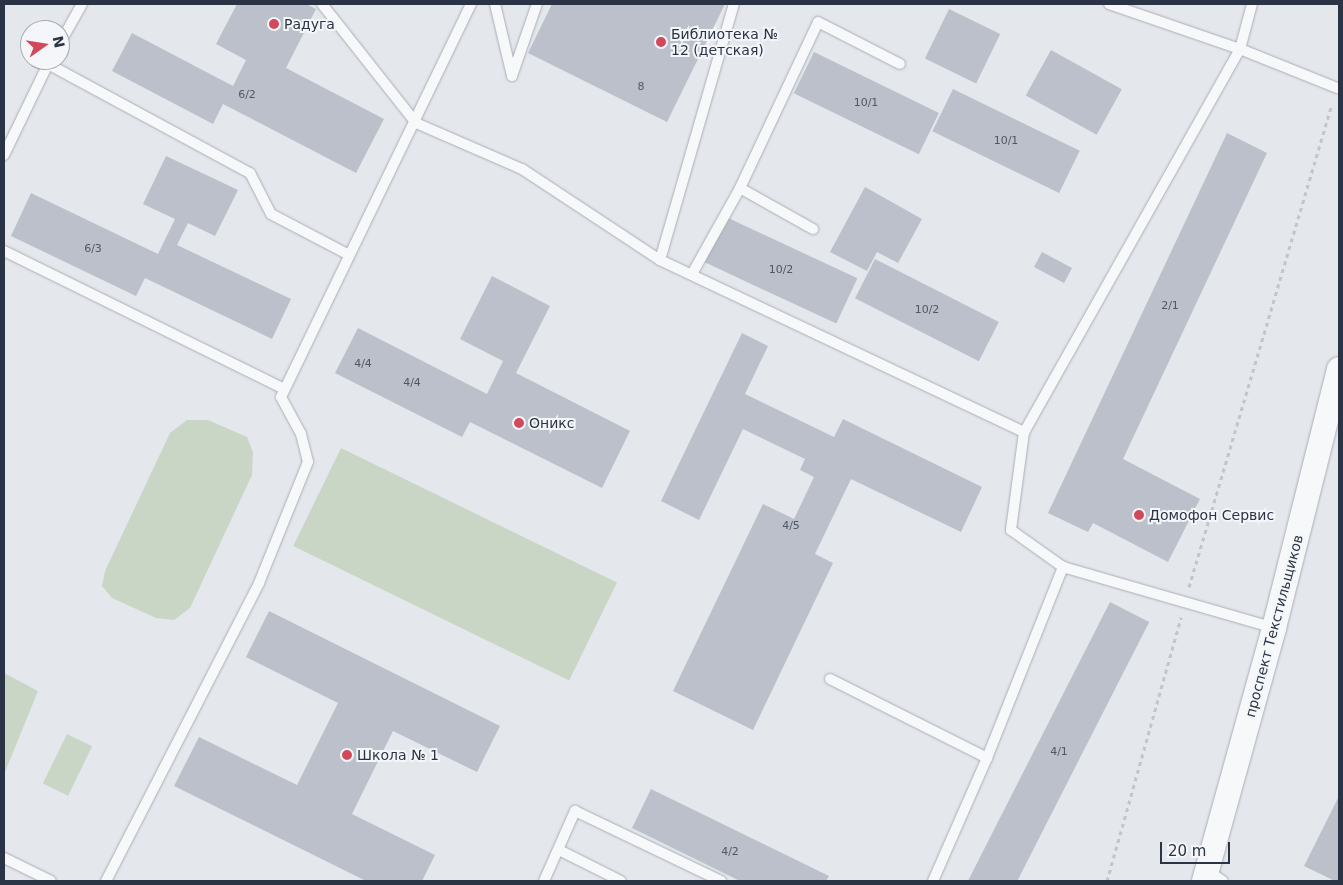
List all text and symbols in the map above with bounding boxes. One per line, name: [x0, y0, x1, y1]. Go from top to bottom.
place label: Радуга: [284, 16, 335, 32]
marker: Радуга: [268, 18, 280, 30]
north arrow: [20, 20, 70, 70]
place label: Библиотека № 12 (детская): [671, 26, 778, 58]
text: N: [50, 34, 68, 49]
marker: Библиотека № 12 (детская): [655, 36, 667, 48]
house number: 8: [638, 80, 644, 94]
house number: 6/2: [238, 88, 256, 102]
house number: 10/1: [854, 96, 878, 110]
house number: 10/1: [994, 134, 1018, 148]
house number: 6/3: [84, 242, 102, 256]
house number: 10/2: [769, 263, 793, 277]
house number: 2/1: [1161, 299, 1179, 313]
house number: 10/2: [915, 303, 939, 317]
house number: 4/4: [354, 357, 372, 371]
house number: 4/4: [403, 376, 421, 390]
place label: Оникс: [529, 415, 574, 431]
marker: Оникс: [513, 417, 525, 429]
place label: Домофон Сервис: [1149, 507, 1274, 523]
marker: Домофон Сервис: [1133, 509, 1145, 521]
house number: 4/5: [782, 519, 800, 533]
street label: проспект Текстильщиков: [1241, 533, 1307, 719]
house number: 4/1: [1050, 745, 1068, 759]
place label: Школа № 1: [357, 747, 439, 763]
marker: Школа № 1: [341, 749, 353, 761]
scale bar: [1163, 832, 1233, 864]
text: 20 m: [1168, 842, 1206, 860]
house number: 4/2: [721, 845, 739, 859]

